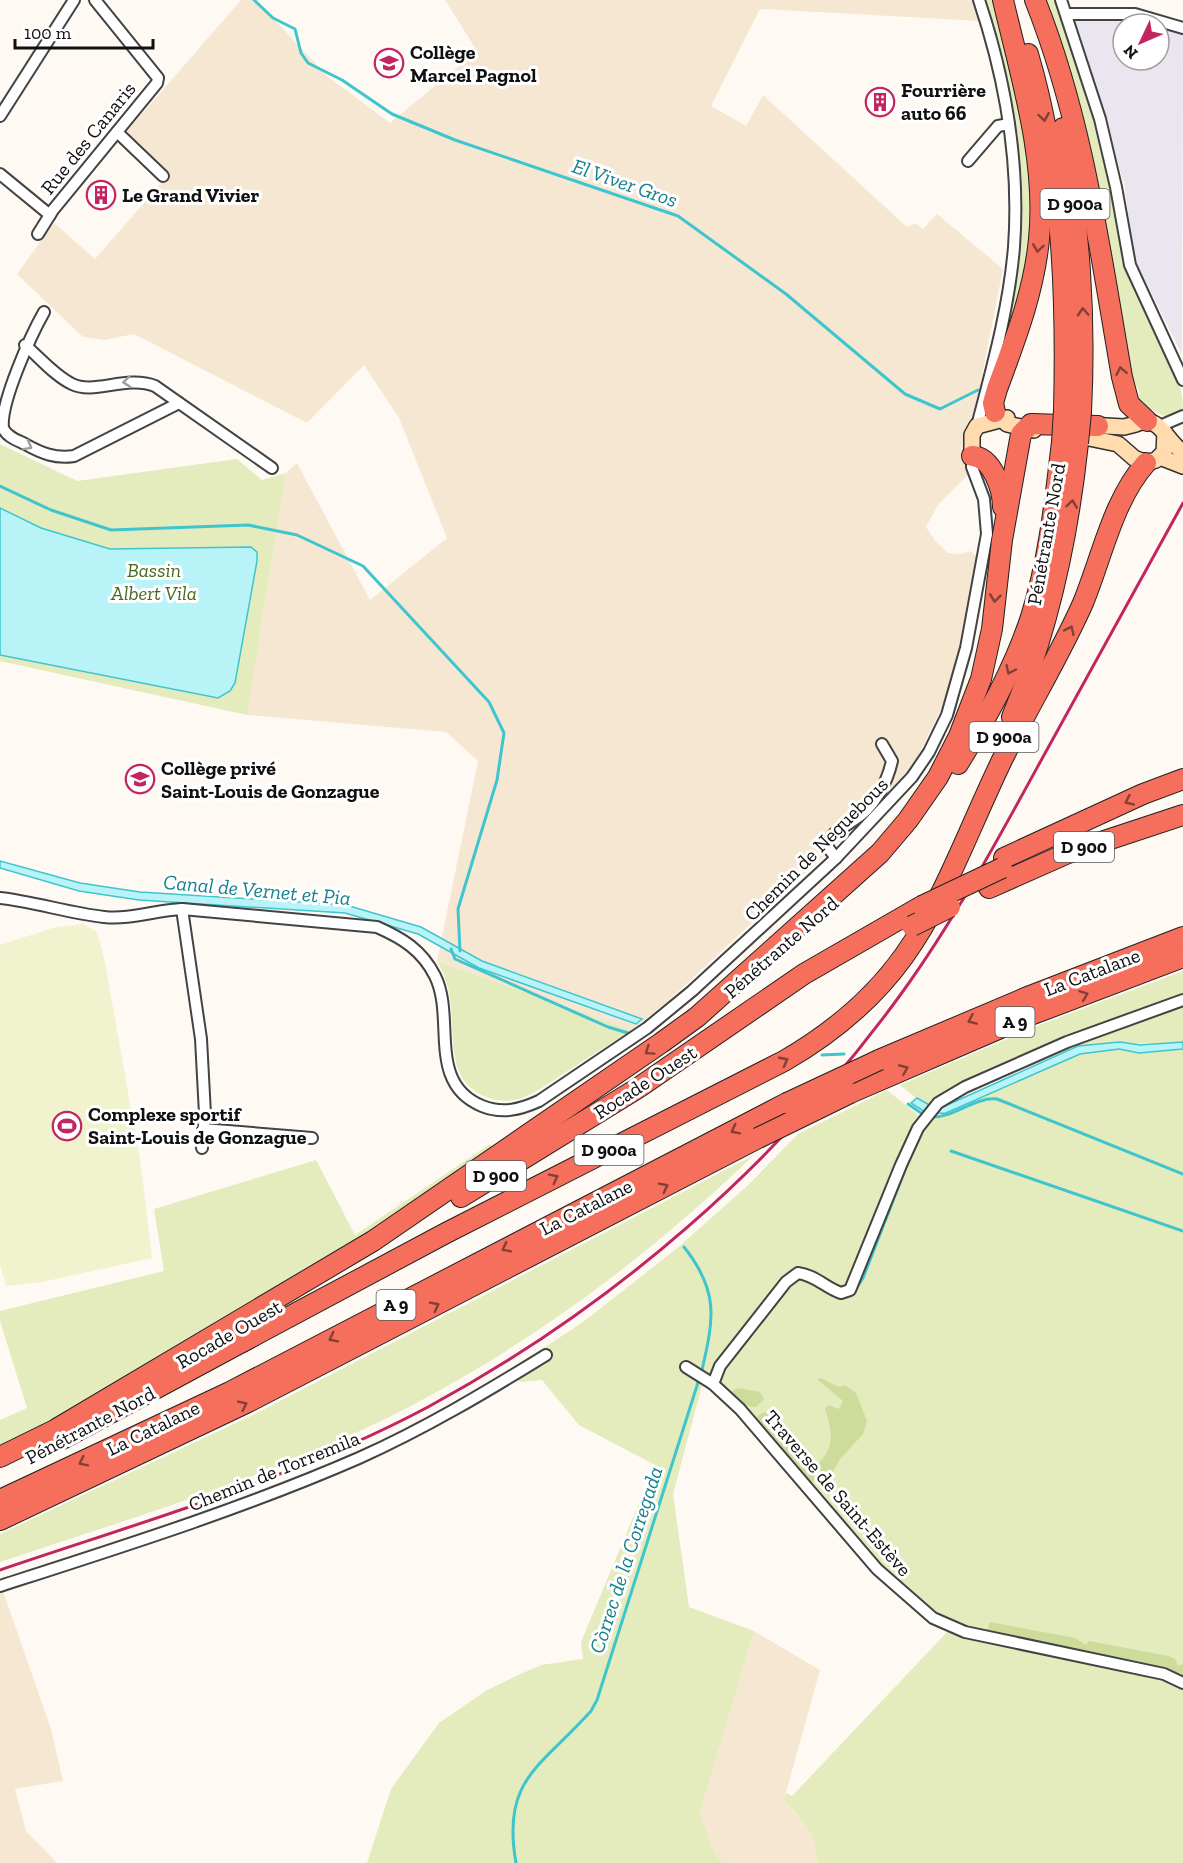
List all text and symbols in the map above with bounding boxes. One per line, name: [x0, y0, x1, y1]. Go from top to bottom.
scale bar: [15, 12, 153, 50]
north arrow: [1111, 12, 1171, 72]
text: 100 m: [24, 22, 72, 44]
place label: Collège Marcel Pagnol: [410, 40, 537, 87]
text: N: [1120, 41, 1142, 63]
school or university icon: Collège Marcel Pagnol: [373, 47, 405, 79]
street label: Rue des Canaris: [35, 77, 141, 199]
place label: Fourrière auto 66: [901, 78, 986, 125]
building icon: Fourrière auto 66: [864, 86, 896, 118]
one-way arrow: [1037, 112, 1049, 122]
water label: El Viver Gros: [569, 153, 681, 212]
building icon: Le Grand Vivier: [85, 179, 117, 211]
place label: Le Grand Vivier: [122, 183, 260, 207]
road number: D 900a: [1040, 189, 1110, 219]
one-way arrow: [1032, 243, 1044, 252]
one-way arrow: [1077, 307, 1090, 316]
one-way arrow: [1115, 366, 1128, 376]
one-way arrow: [122, 375, 131, 388]
one-way arrow: [21, 439, 32, 450]
street label: Pénétrante Nord: [1022, 461, 1070, 607]
one-way arrow: [1065, 499, 1077, 508]
park label: Bassin Albert Vila: [110, 558, 197, 605]
one-way arrow: [989, 594, 1002, 603]
one-way arrow: [1063, 625, 1075, 636]
one-way arrow: [1005, 664, 1017, 675]
road number: D 900a: [970, 722, 1038, 752]
place label: Collège privé Saint-Louis de Gonzague: [161, 756, 380, 803]
school or university icon: Collège privé Saint-Louis de Gonzague: [124, 763, 156, 795]
street label: Chemin de Neguebous: [739, 772, 893, 926]
one-way arrow: [1124, 793, 1135, 805]
road number: D 900: [1054, 832, 1114, 862]
water label: Canal de Vernet et Pia: [162, 869, 352, 910]
street label: Pénétrante Nord: [719, 891, 843, 1003]
street label: La Catalane: [1041, 943, 1143, 1001]
one-way arrow: [1078, 989, 1089, 1002]
road number: A 9: [996, 1007, 1034, 1037]
one-way arrow: [968, 1013, 979, 1025]
street label: Rocade Ouest: [589, 1040, 701, 1124]
one-way arrow: [645, 1044, 656, 1055]
one-way arrow: [778, 1057, 788, 1068]
one-way arrow: [898, 1065, 909, 1077]
place label: Complexe sportif Saint-Louis de Gonzague: [88, 1102, 307, 1149]
sports icon: Complexe sportif Saint-Louis de Gonzague: [51, 1110, 83, 1142]
one-way arrow: [731, 1123, 742, 1134]
road number: D 900a: [574, 1135, 644, 1165]
road number: D 900: [466, 1161, 526, 1191]
street label: La Catalane: [536, 1173, 636, 1241]
one-way arrow: [548, 1174, 558, 1185]
one-way arrow: [657, 1183, 668, 1194]
one-way arrow: [502, 1241, 512, 1252]
road number: A 9: [376, 1290, 416, 1320]
street label: Rocade Ouest: [172, 1294, 286, 1374]
one-way arrow: [428, 1301, 439, 1313]
one-way arrow: [329, 1331, 339, 1342]
street label: Pénétrante Nord: [21, 1381, 159, 1469]
street label: La Catalane: [103, 1395, 203, 1461]
one-way arrow: [236, 1400, 247, 1412]
street label: Traverse de Saint-Estève: [759, 1405, 917, 1581]
street label: Chemin de Torremila: [185, 1426, 363, 1516]
one-way arrow: [78, 1454, 89, 1466]
water label: Còrrec de la Corregada: [584, 1463, 668, 1656]

